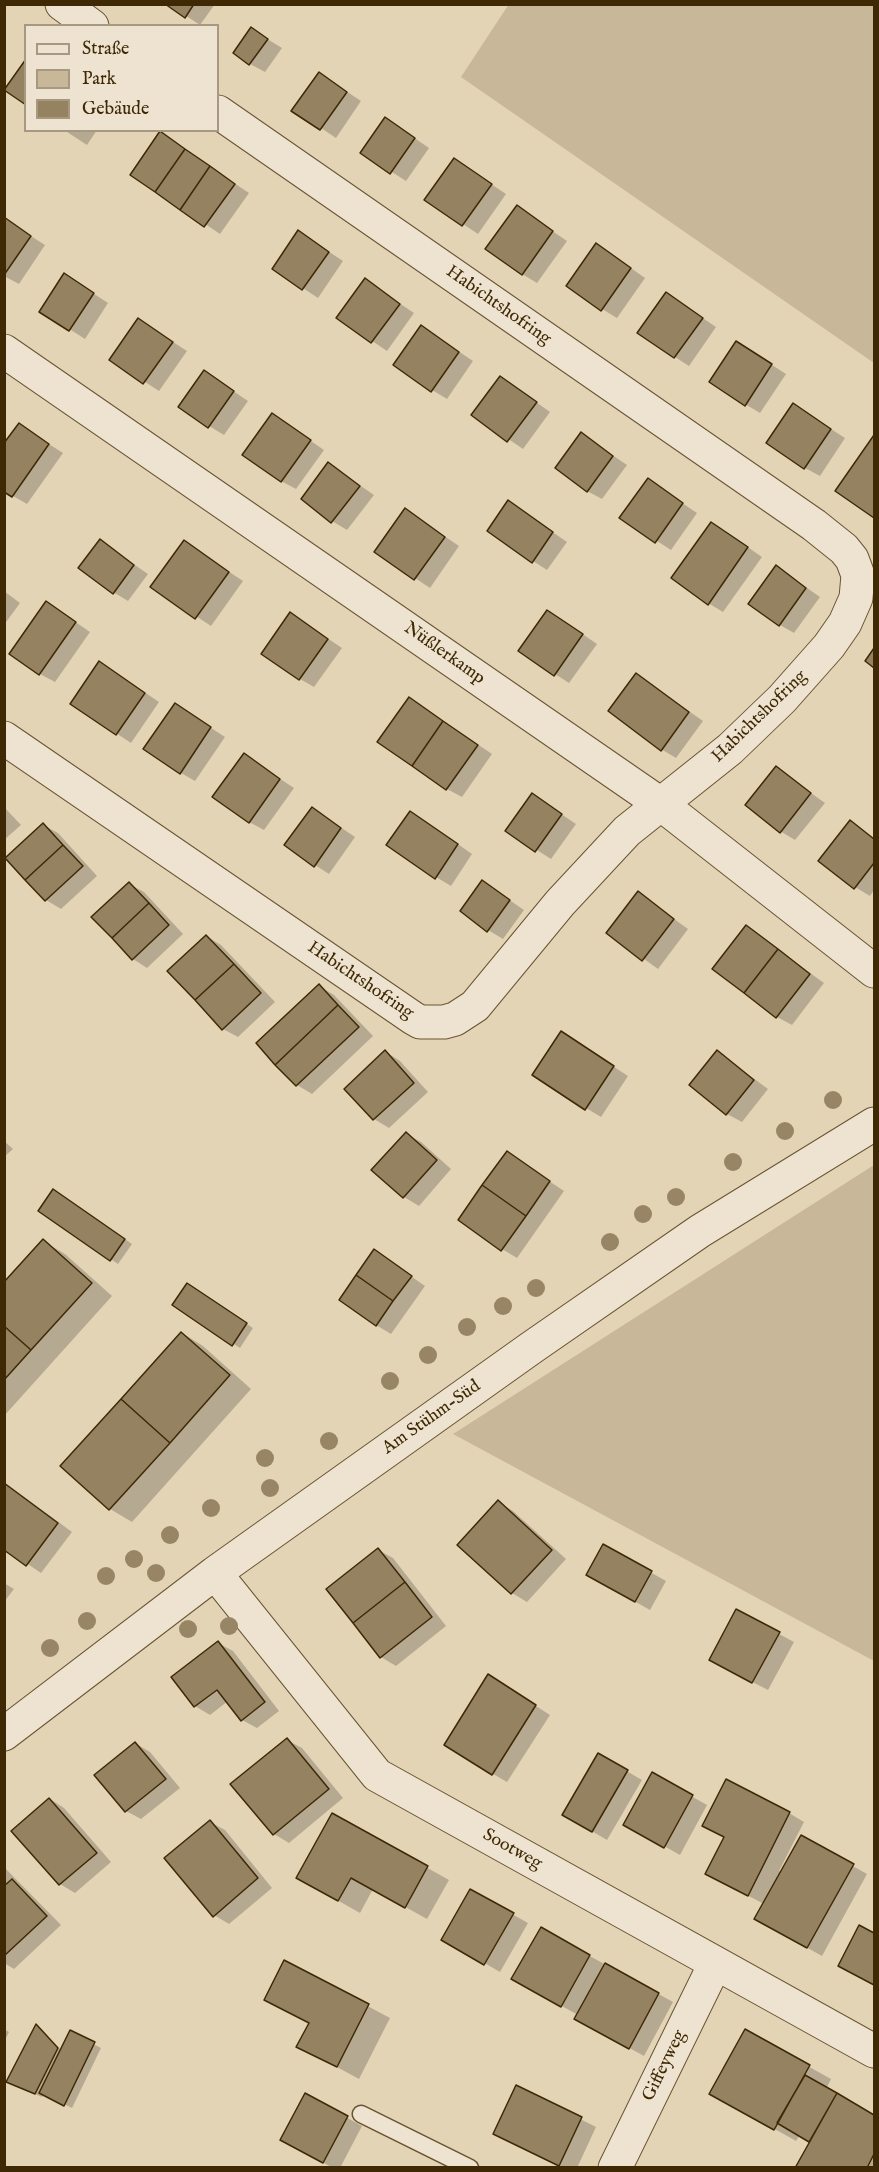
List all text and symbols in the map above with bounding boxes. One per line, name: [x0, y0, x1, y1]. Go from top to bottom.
legend: [24, 24, 219, 132]
text: Straße: [82, 38, 129, 61]
text: Park: [82, 68, 116, 91]
text: Gebäude: [82, 98, 149, 121]
street label: Habichtshofring: [441, 262, 555, 350]
street label: Nüßlerkamp: [399, 618, 489, 690]
street label: Habichtshofring: [708, 666, 812, 768]
street label: Habichtshofring: [303, 937, 417, 1025]
street label: Am Stühm-Süd: [379, 1376, 485, 1460]
street label: Sootweg: [479, 1825, 545, 1875]
street label: Giffeyweg: [638, 2027, 692, 2105]

